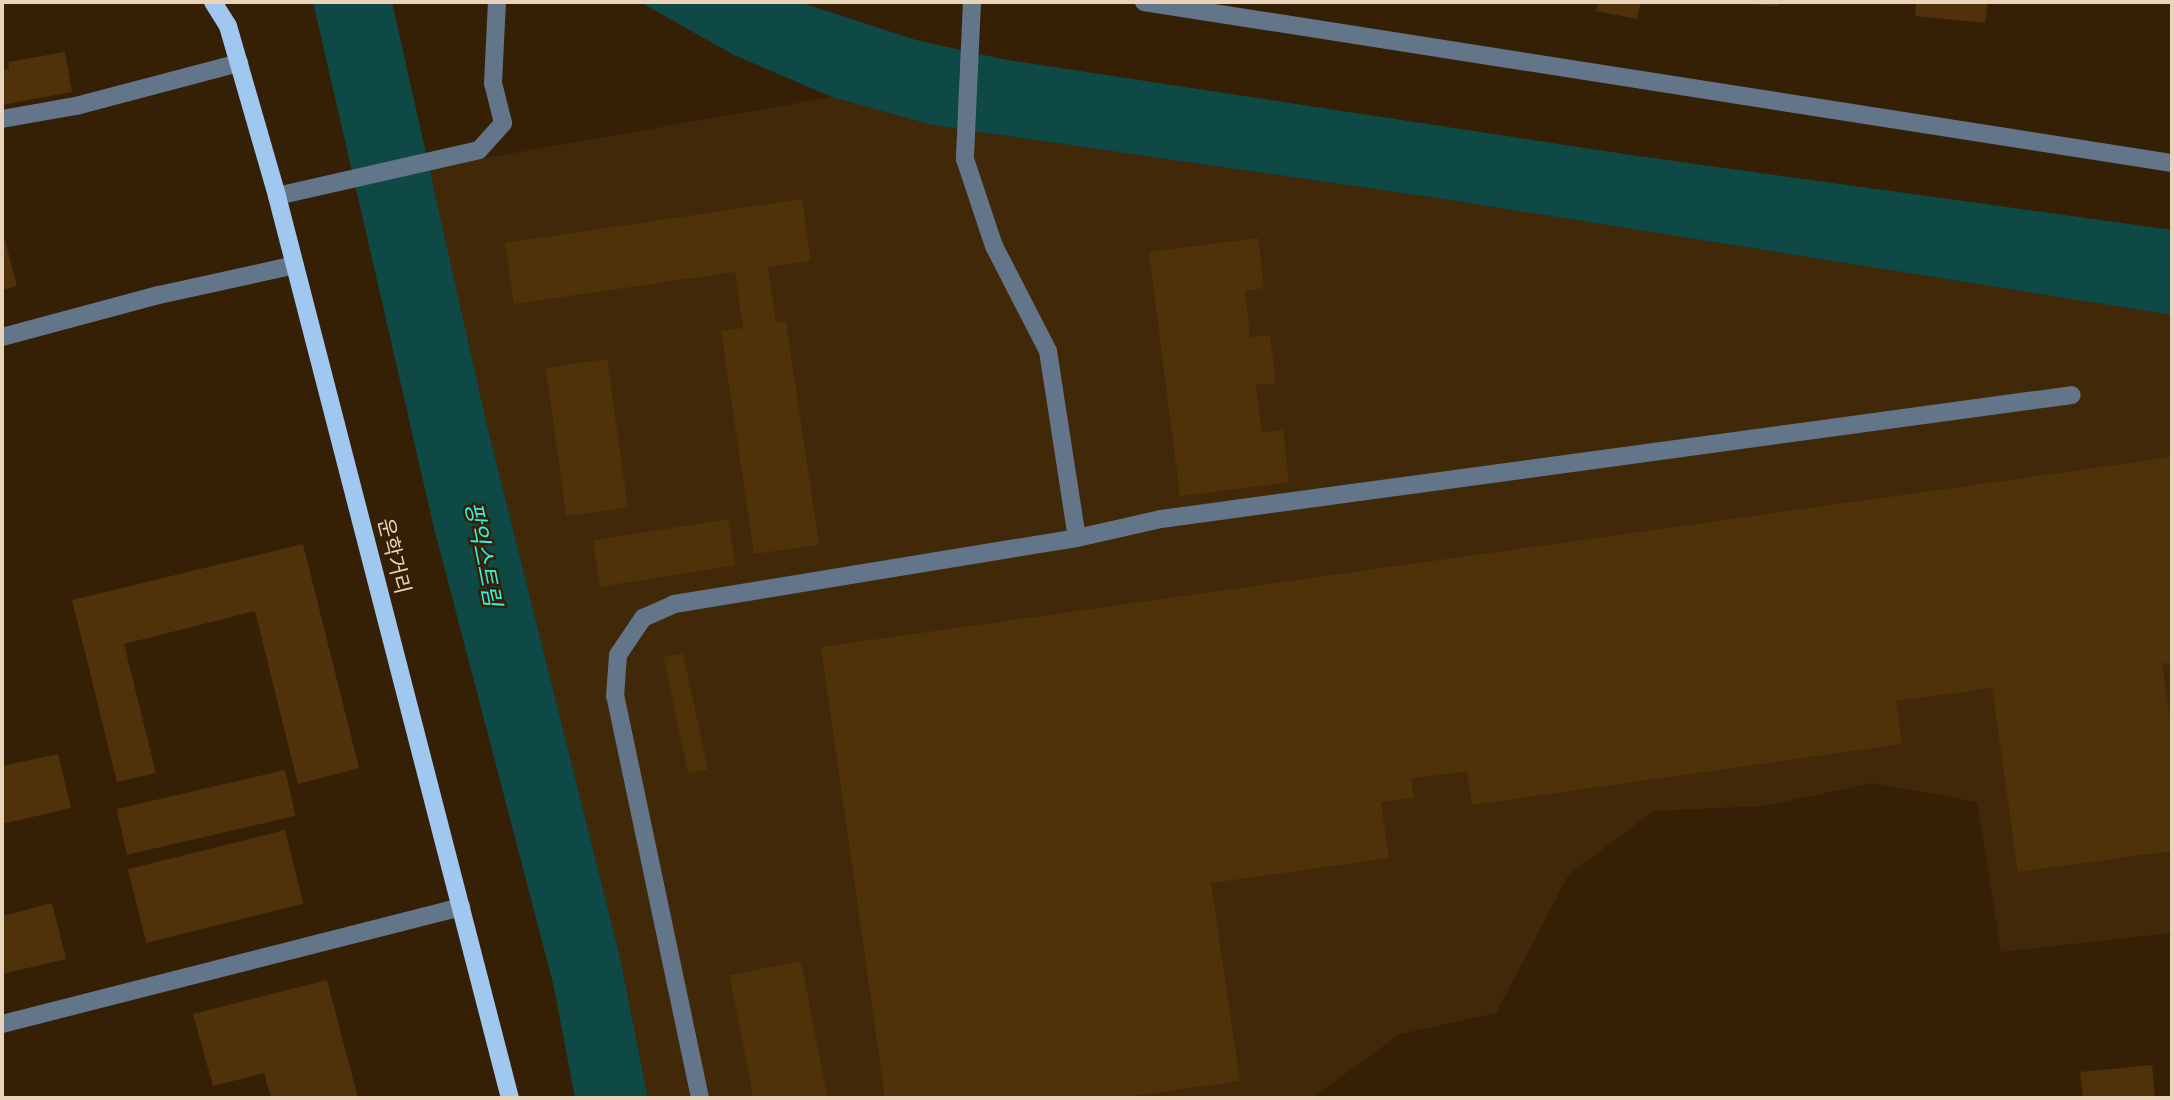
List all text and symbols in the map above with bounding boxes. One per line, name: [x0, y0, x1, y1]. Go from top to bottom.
water label: 팡익스트림: [459, 499, 507, 609]
street label: 운학거리: [372, 515, 416, 597]

